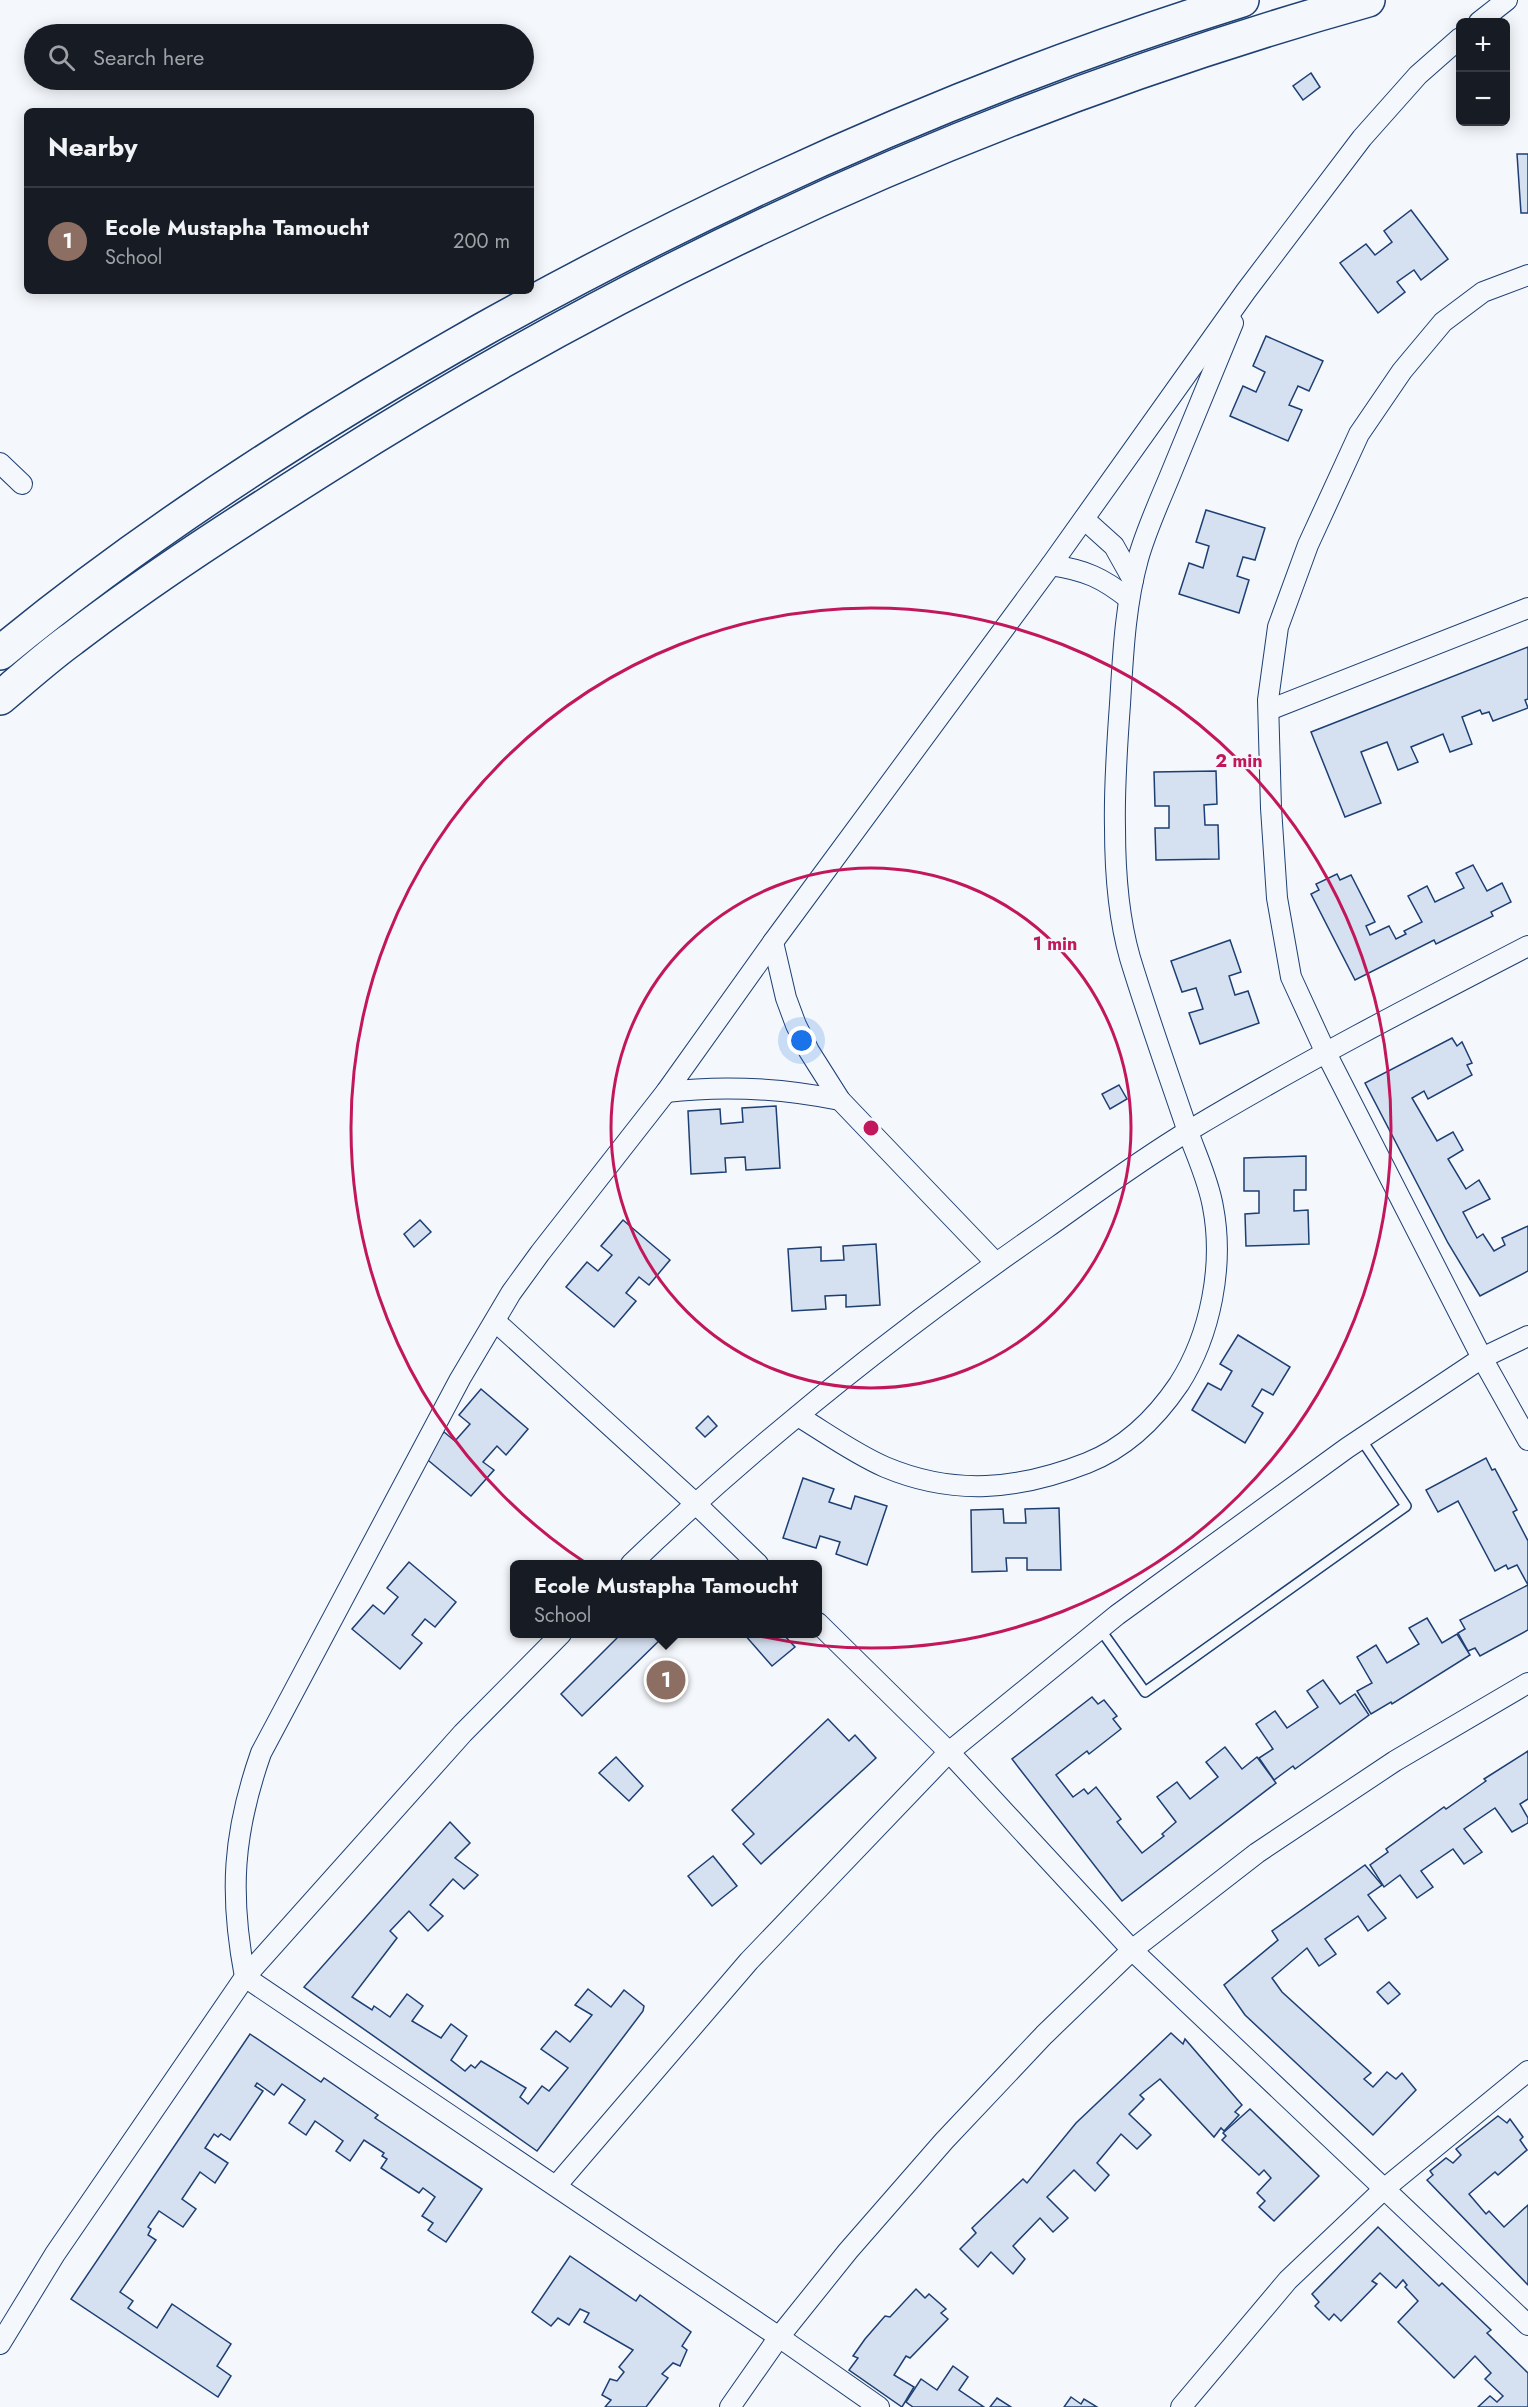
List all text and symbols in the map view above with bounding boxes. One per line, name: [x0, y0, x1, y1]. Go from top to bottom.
map controls: [1456, 18, 1510, 126]
button: +: [1456, 18, 1510, 72]
search box: [24, 24, 534, 90]
icon: search: [45, 41, 78, 74]
text: Search here: [93, 41, 204, 73]
button: −: [1456, 72, 1510, 126]
text: Nearby: [48, 128, 137, 166]
text: Ecole Mustapha Tamoucht: [105, 211, 369, 243]
text: 1: [62, 227, 73, 256]
text: 200 m: [453, 227, 510, 256]
text: School: [105, 243, 162, 272]
text: 2 min: [1215, 748, 1263, 774]
text: 1 min: [1033, 931, 1077, 957]
your location: [787, 1026, 816, 1055]
centre of rings: [861, 1118, 881, 1138]
popup: [510, 1560, 822, 1638]
text: Ecole Mustapha Tamoucht: [534, 1569, 798, 1601]
text: School: [534, 1601, 591, 1630]
pin: 1: [646, 1658, 686, 1702]

